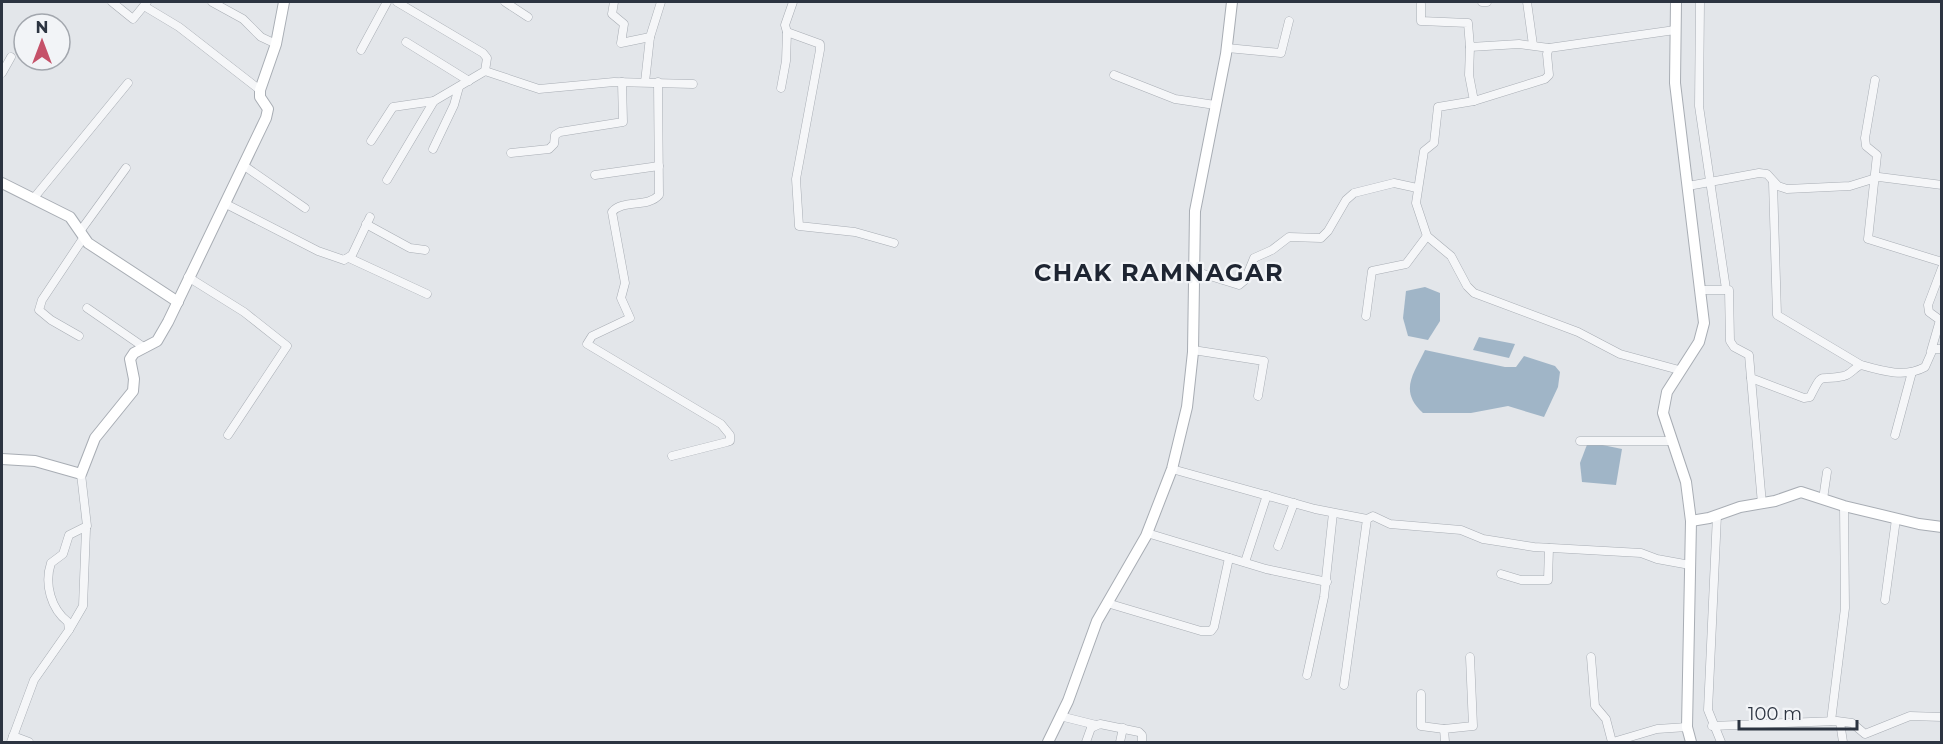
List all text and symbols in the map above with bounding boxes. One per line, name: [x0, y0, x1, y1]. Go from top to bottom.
north arrow: [12, 12, 72, 72]
text: N: [36, 18, 48, 37]
district label: CHAK RAMNAGAR: [1034, 258, 1284, 287]
scale bar: [1739, 693, 1858, 731]
text: 100 m: [1748, 703, 1802, 725]

